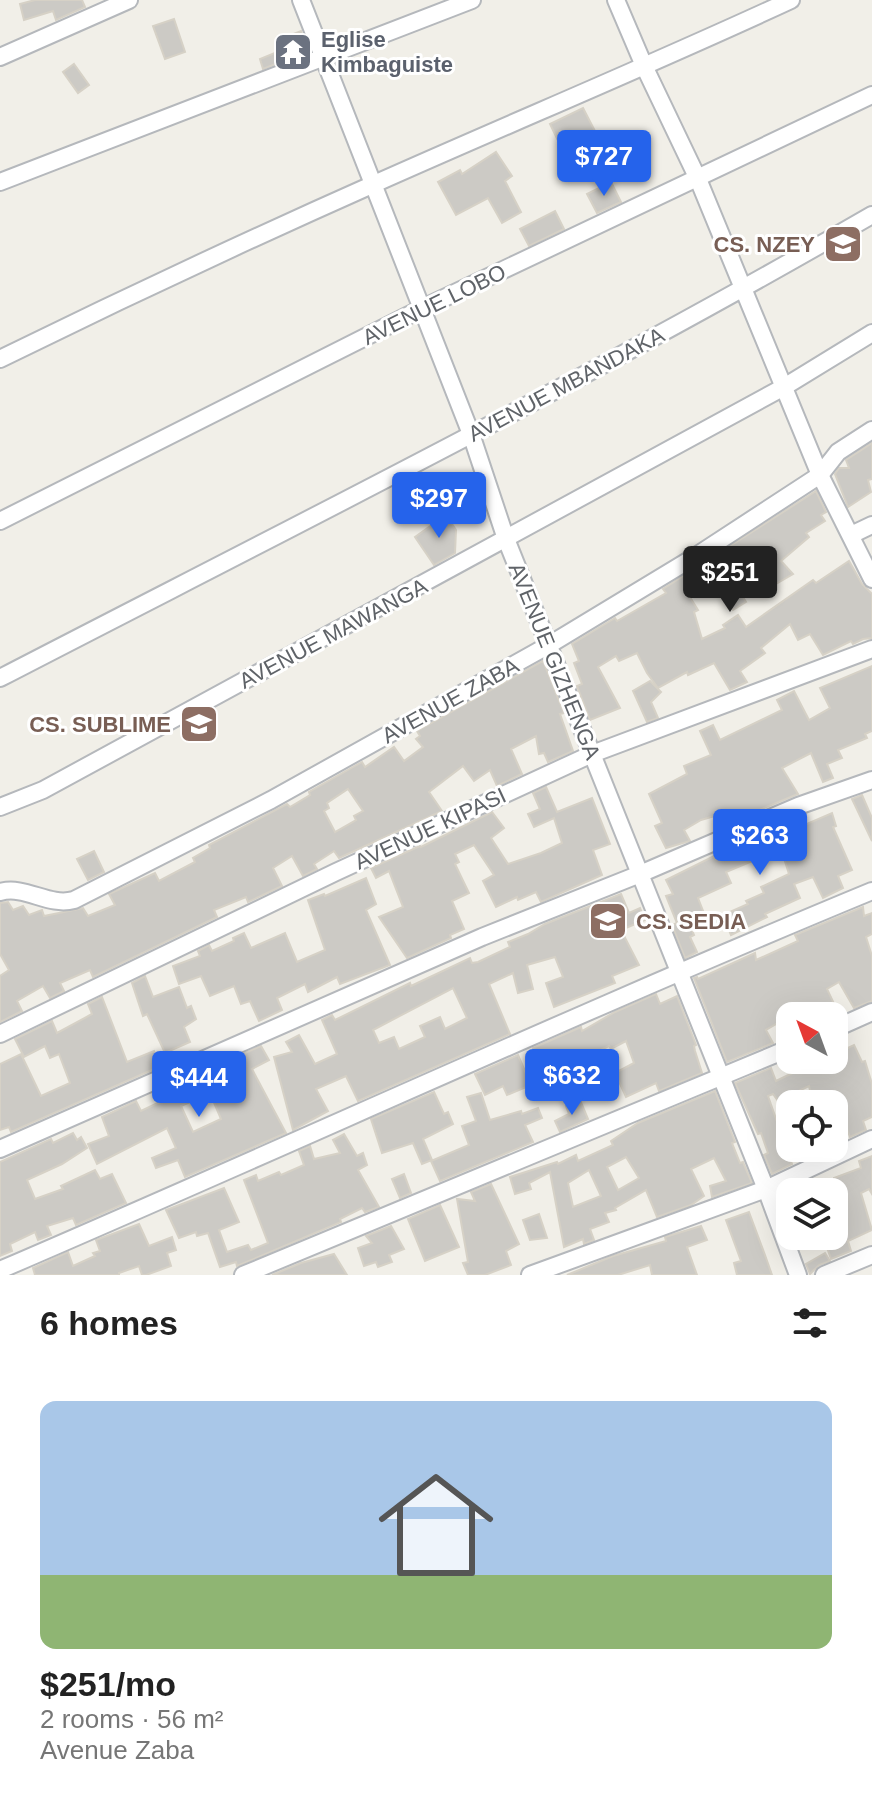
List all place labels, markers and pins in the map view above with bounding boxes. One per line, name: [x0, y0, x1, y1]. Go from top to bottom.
place label: Eglise Kimbaguiste: [321, 27, 453, 77]
temple icon: Eglise Kimbaguiste: [272, 31, 314, 73]
pin: $727: [557, 130, 651, 198]
school or university icon: CS. NZEY: [822, 223, 864, 265]
place label: CS. NZEY: [714, 232, 815, 257]
pin: $297: [392, 472, 486, 540]
pin: $251: [683, 546, 777, 614]
school or university icon: CS. SUBLIME: [178, 703, 220, 745]
place label: CS. SUBLIME: [29, 712, 171, 737]
pin: $263: [713, 809, 807, 877]
school or university icon: CS. SEDIA: [587, 900, 629, 942]
place label: CS. SEDIA: [636, 909, 746, 934]
pin: $632: [525, 1049, 619, 1117]
pin: $444: [152, 1051, 246, 1119]

